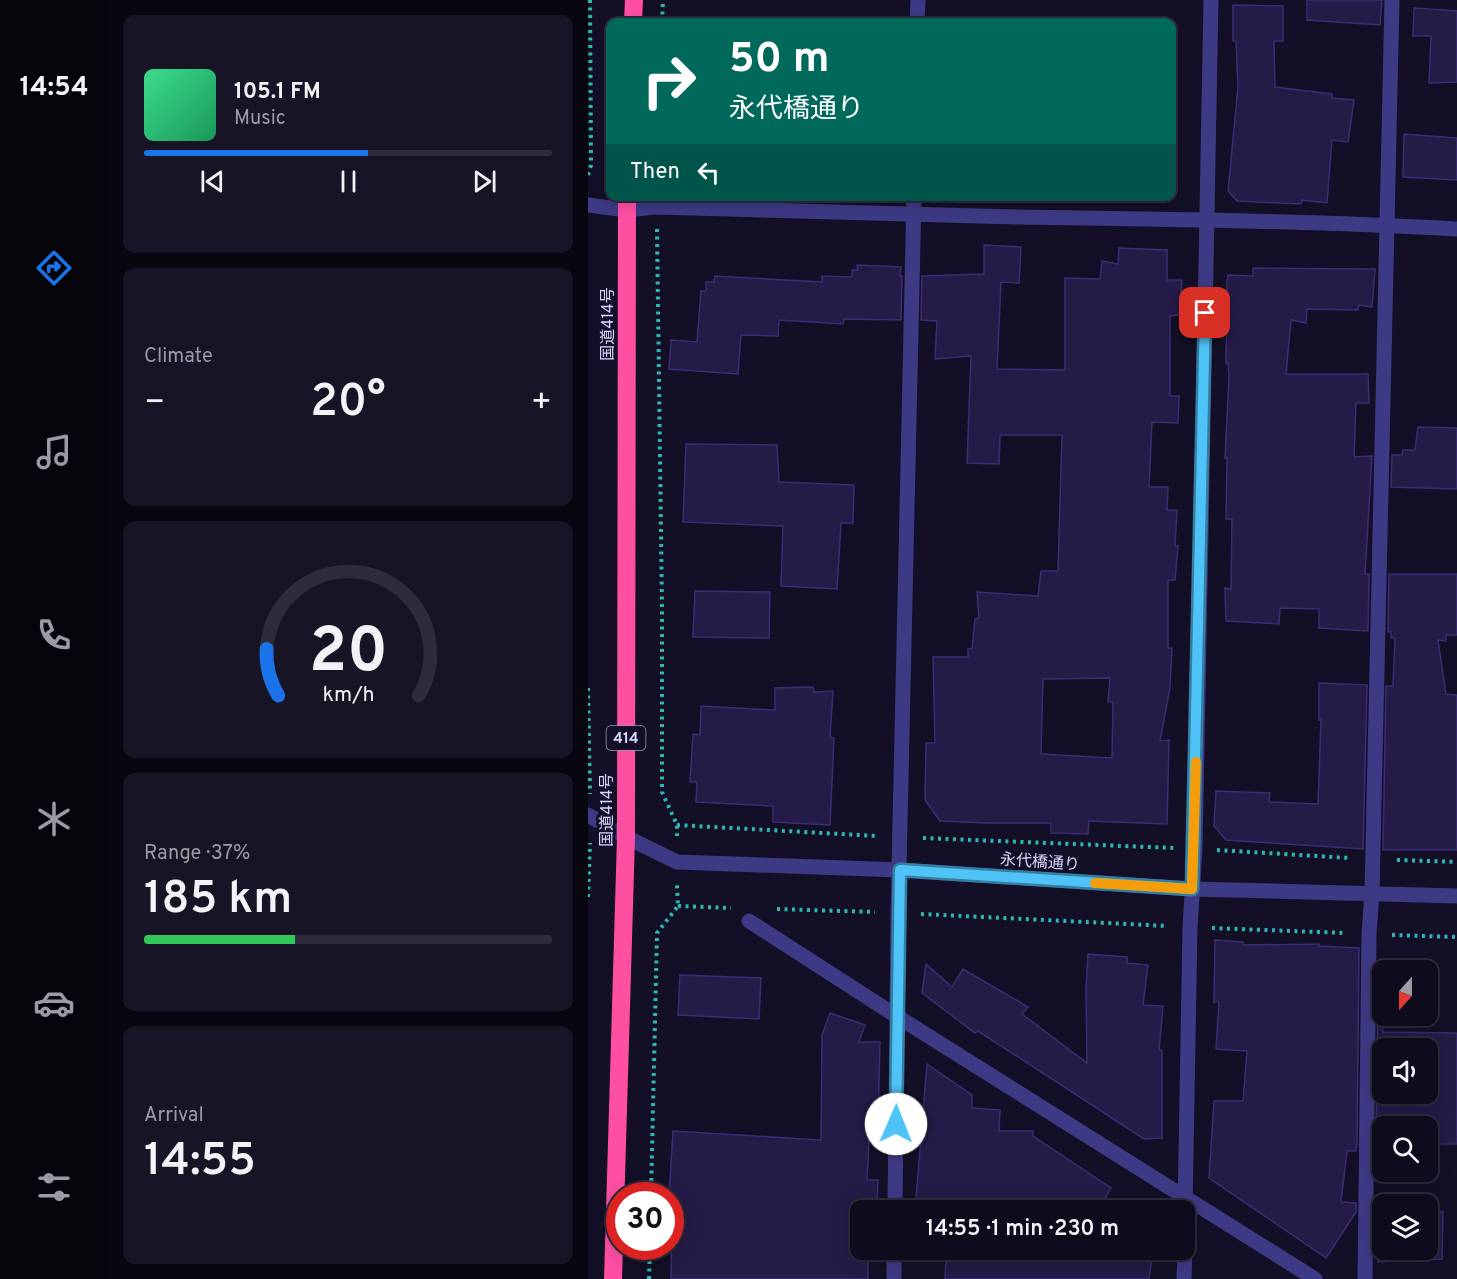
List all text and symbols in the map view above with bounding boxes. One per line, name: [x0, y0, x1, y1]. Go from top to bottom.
text: 50 m: [729, 34, 830, 87]
icon: right: [630, 42, 708, 120]
text: 14:54: [19, 71, 89, 105]
text: 105.1 FM: [234, 79, 321, 106]
text: 永代橋通り: [729, 93, 864, 127]
text: Music: [234, 106, 286, 132]
icon: left: [692, 156, 725, 189]
text: Then: [630, 159, 680, 186]
icon: previous: [196, 165, 229, 198]
icon: pause: [332, 165, 365, 198]
icon: next: [468, 165, 501, 198]
icon: directions: [33, 247, 75, 289]
street label: 国道414号: [599, 287, 619, 361]
pin: [1179, 287, 1230, 338]
icon: arrive: [1188, 296, 1221, 329]
text: Climate: [144, 344, 213, 370]
text: 20°: [310, 375, 386, 432]
text: −: [144, 383, 165, 425]
text: +: [531, 383, 552, 425]
icon: music: [33, 431, 75, 473]
icon: phone: [33, 614, 75, 656]
text: 20: [308, 616, 388, 695]
text: km/h: [322, 683, 374, 710]
road number: 414: [606, 726, 645, 750]
street label: 国道414号: [598, 773, 618, 847]
icon: climate: [33, 798, 75, 840]
text: Range · 37%: [144, 841, 250, 867]
street label: 永代橋通り: [999, 850, 1080, 876]
text: 185 km: [144, 872, 292, 929]
north arrow: [1372, 960, 1438, 1026]
map controls: [1372, 960, 1438, 1260]
icon: car: [33, 982, 75, 1024]
button: sound: [1372, 1038, 1438, 1104]
position arrow: [864, 1092, 928, 1156]
text: Arrival: [144, 1103, 204, 1129]
button: search: [1372, 1116, 1438, 1182]
text: 14:55: [144, 1134, 256, 1191]
icon: filters: [33, 1166, 75, 1208]
speed limit sign: 30: [606, 1182, 684, 1260]
button: layers: [1372, 1194, 1438, 1260]
text: 14:55 · 1 min · 230 m: [926, 1216, 1119, 1243]

